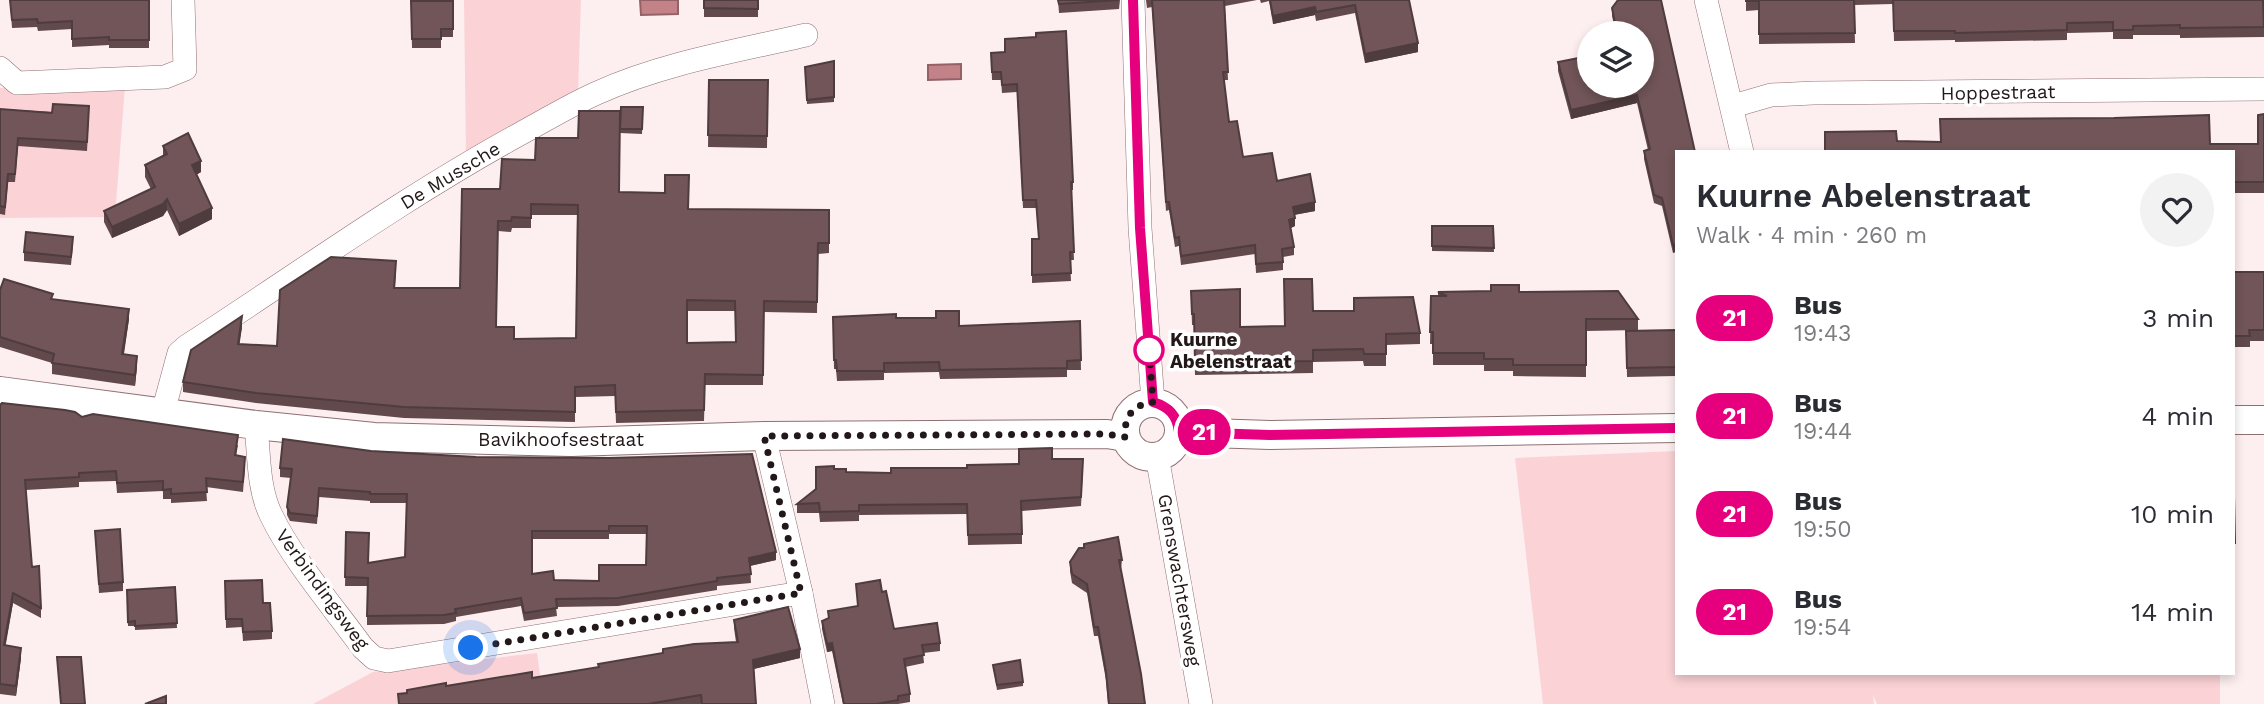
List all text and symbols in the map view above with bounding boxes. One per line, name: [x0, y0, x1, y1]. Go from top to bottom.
map controls: [1577, 21, 1654, 98]
button: layers: [1577, 21, 1654, 98]
street label: Hoppestraat: [1941, 80, 2055, 105]
street label: De Mussche: [396, 137, 504, 214]
button: heart: [2140, 173, 2214, 247]
text: Kuurne Abelenstraat: [1696, 176, 2030, 215]
text: Walk · 4 min · 260 m: [1696, 222, 1927, 249]
text: Bus: [1794, 290, 1842, 320]
text: 3 min: [2142, 303, 2214, 333]
text: 21: [1722, 304, 1747, 332]
text: 19:43: [1794, 320, 1851, 347]
place label: Kuurne Abelenstraat: [1170, 328, 1292, 373]
marker: Kuurne Abelenstraat: [1134, 335, 1164, 365]
text: Bus: [1794, 388, 1842, 418]
text: 4 min: [2141, 401, 2214, 431]
text: 21: [1722, 402, 1747, 430]
line badge: 21: [1172, 409, 1236, 455]
text: 21: [1192, 418, 1216, 446]
text: 19:44: [1794, 418, 1852, 445]
street label: Bavikhoofsestraat: [478, 428, 644, 451]
text: Bus: [1794, 486, 1842, 516]
street label: Grenswachtersweg: [1153, 492, 1206, 669]
text: 10 min: [2131, 499, 2214, 529]
text: 21: [1722, 500, 1747, 528]
text: 19:50: [1794, 516, 1852, 543]
street label: Verbindingsweg: [271, 524, 375, 655]
text: Bus: [1794, 584, 1842, 614]
text: 14 min: [2131, 597, 2214, 627]
text: 21: [1722, 598, 1747, 626]
text: 19:54: [1794, 614, 1851, 641]
your location: [453, 630, 488, 665]

